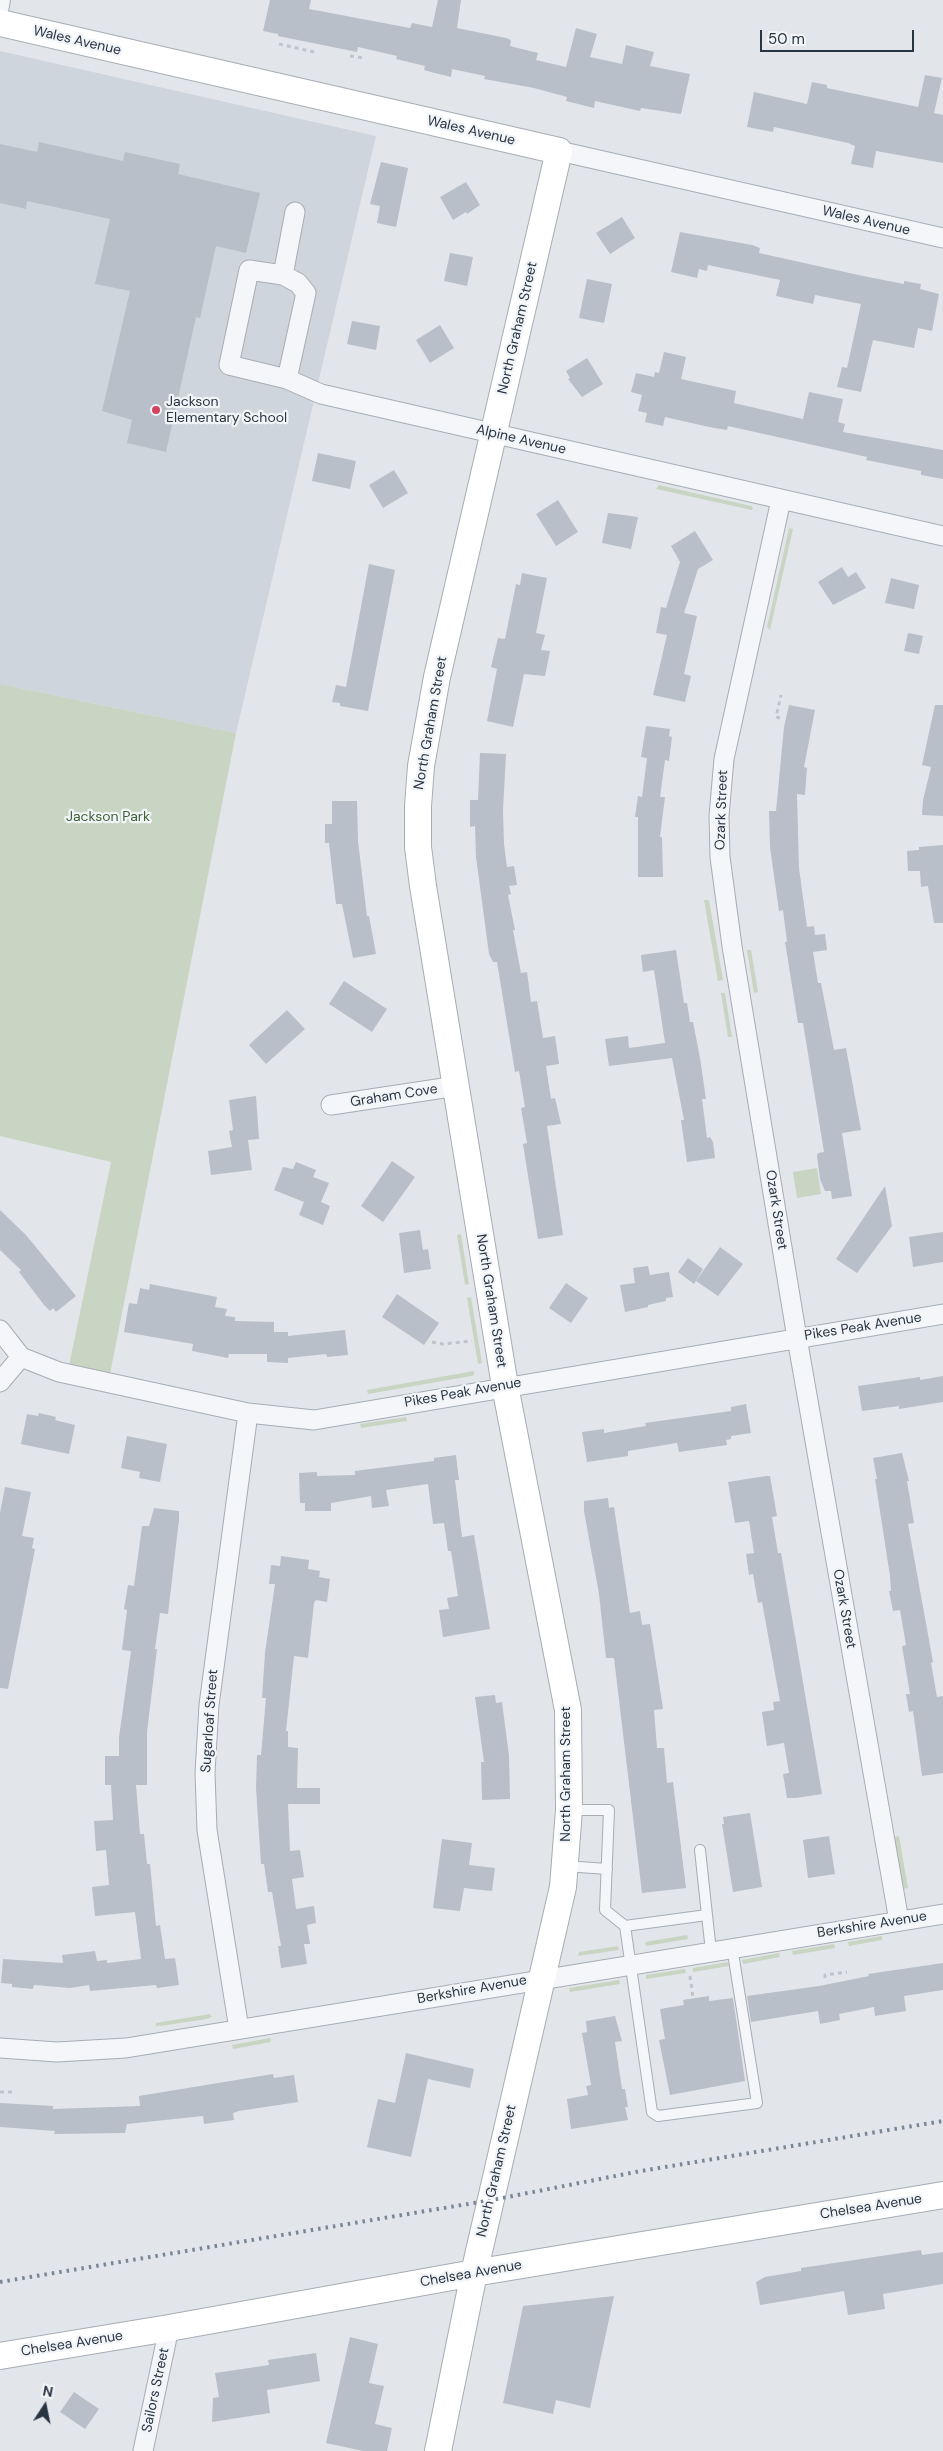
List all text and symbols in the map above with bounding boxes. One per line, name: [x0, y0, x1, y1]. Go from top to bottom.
scale bar: [763, 20, 917, 52]
street label: Wales Avenue: [31, 23, 123, 59]
text: 50 m: [768, 29, 805, 49]
street label: Wales Avenue: [425, 113, 517, 149]
street label: Wales Avenue: [820, 203, 912, 239]
street label: North Graham Street: [495, 260, 541, 396]
place label: Jackson Elementary School: [166, 394, 287, 427]
marker: Jackson Elementary School: [150, 404, 162, 416]
street label: Alpine Avenue: [474, 421, 568, 459]
street label: North Graham Street: [411, 655, 451, 791]
street label: Ozark Street: [712, 769, 732, 851]
park label: Jackson Park: [66, 809, 150, 825]
street label: Graham Cove: [349, 1081, 439, 1111]
street label: Ozark Street: [761, 1169, 791, 1251]
street label: North Graham Street: [472, 1233, 510, 1369]
street label: Pikes Peak Avenue: [803, 1309, 923, 1345]
street label: Pikes Peak Avenue: [403, 1374, 523, 1412]
street label: Ozark Street: [829, 1568, 859, 1650]
street label: Sugarloaf Street: [198, 1669, 222, 1773]
street label: North Graham Street: [558, 1706, 574, 1842]
street label: Berkshire Avenue: [816, 1908, 928, 1942]
street label: Berkshire Avenue: [416, 1972, 528, 2008]
street label: North Graham Street: [474, 2103, 520, 2239]
street label: Chelsea Avenue: [819, 2191, 923, 2223]
street label: Chelsea Avenue: [419, 2257, 523, 2291]
street label: Chelsea Avenue: [20, 2328, 124, 2360]
street label: Sailors Street: [139, 2346, 173, 2434]
north arrow: [20, 2381, 70, 2431]
text: N: [41, 2381, 55, 2401]

